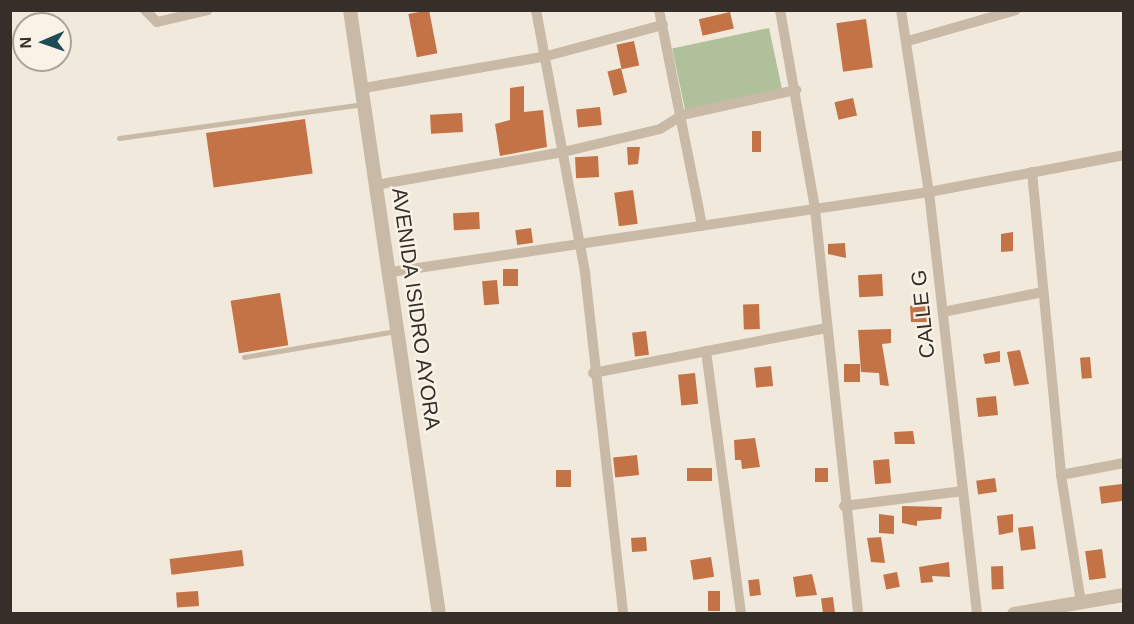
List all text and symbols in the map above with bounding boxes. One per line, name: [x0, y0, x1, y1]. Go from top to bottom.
north arrow: [12, 12, 72, 72]
text: N: [17, 37, 34, 49]
street label: AVENIDA ISIDRO AYORA: [386, 185, 446, 433]
street label: CALLE G: [906, 269, 940, 359]

